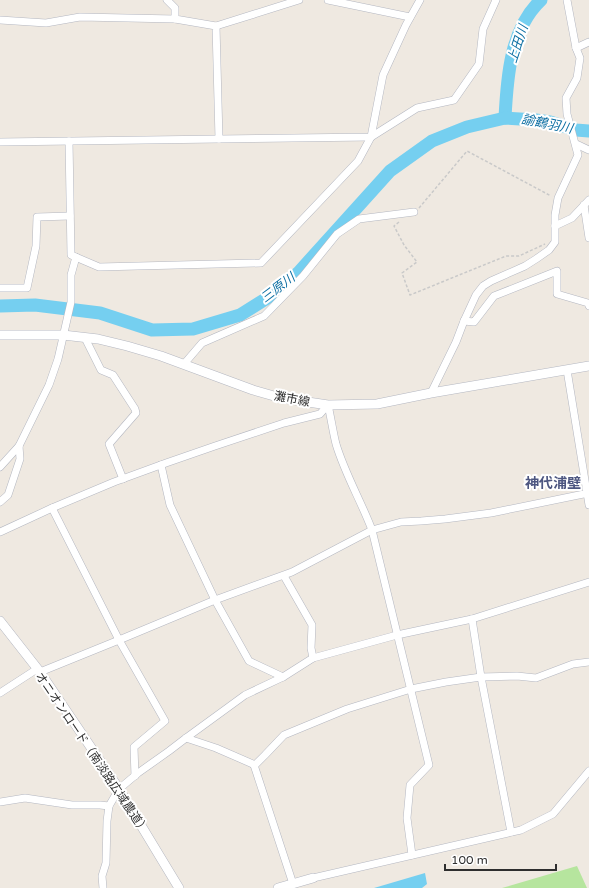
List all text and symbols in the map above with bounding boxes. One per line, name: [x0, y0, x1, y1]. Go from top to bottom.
water label: 上田川: [504, 21, 532, 65]
water label: 諭鶴羽川: [520, 111, 576, 137]
water label: 三原川: [258, 269, 300, 306]
street label: 灘市線: [273, 389, 311, 409]
district label: 神代浦壁: [525, 475, 581, 492]
street label: オニオンロード（南淡路広域農道）: [33, 669, 151, 837]
scale bar: [445, 846, 556, 872]
text: 100 m: [451, 853, 488, 867]

